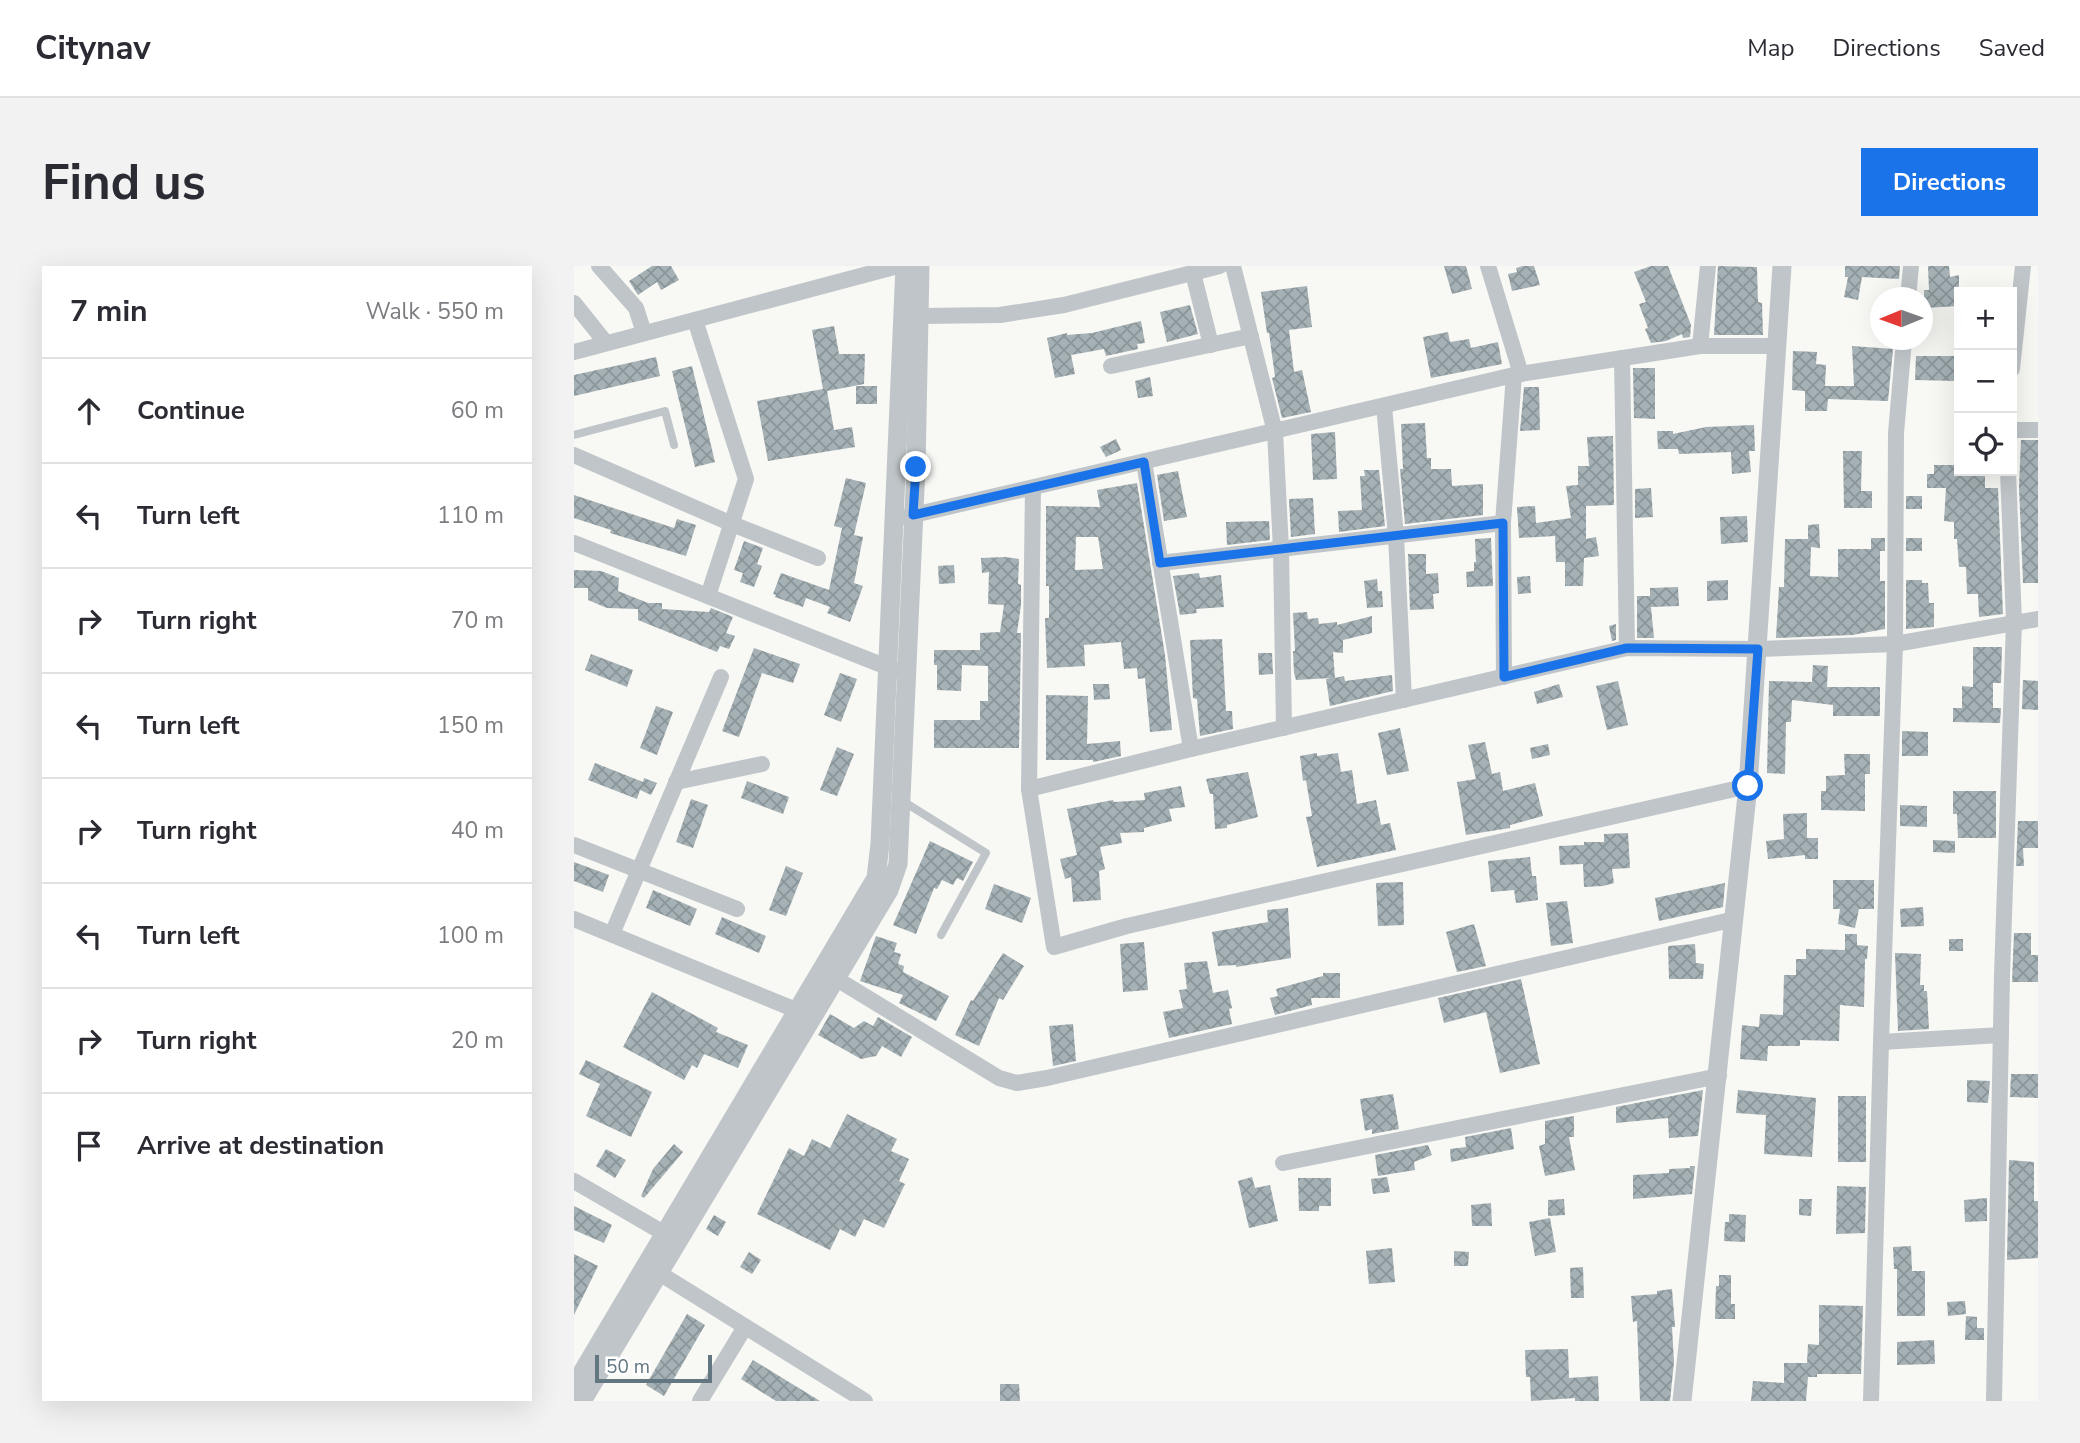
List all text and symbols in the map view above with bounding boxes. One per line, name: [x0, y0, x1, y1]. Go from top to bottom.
text: Citynav: [35, 26, 151, 71]
text: Map: [1747, 32, 1794, 64]
text: Directions: [1832, 32, 1941, 64]
text: Saved: [1979, 32, 2045, 64]
button: Directions: [1861, 148, 2038, 216]
text: Find us: [42, 149, 206, 216]
north arrow: [1870, 287, 1933, 350]
map controls: [1954, 287, 2017, 476]
button: +: [1954, 287, 2017, 350]
text: 7 min: [70, 291, 148, 332]
text: Walk · 550 m: [365, 296, 504, 327]
button: −: [1954, 350, 2017, 413]
icon: ahead: [70, 392, 108, 430]
text: Continue: [137, 393, 245, 428]
text: 60 m: [451, 395, 504, 426]
button: locate: [1954, 413, 2017, 476]
route end: [900, 451, 931, 482]
icon: left: [70, 497, 108, 535]
text: Turn left: [137, 498, 240, 533]
text: 110 m: [437, 500, 504, 531]
icon: right: [70, 602, 108, 640]
text: Turn right: [137, 603, 256, 638]
text: 70 m: [451, 605, 504, 636]
icon: left: [70, 707, 108, 745]
text: Turn left: [137, 708, 240, 743]
text: 150 m: [437, 710, 504, 741]
route start: [1732, 770, 1763, 801]
icon: right: [70, 812, 108, 850]
text: Turn right: [137, 813, 256, 848]
text: 40 m: [451, 815, 504, 846]
icon: left: [70, 917, 108, 955]
text: Turn left: [137, 918, 240, 953]
text: 100 m: [437, 920, 504, 951]
icon: right: [70, 1022, 108, 1060]
text: Turn right: [137, 1023, 256, 1058]
text: 20 m: [451, 1025, 504, 1056]
icon: arrive: [70, 1127, 108, 1165]
text: Arrive at destination: [137, 1128, 384, 1163]
scale bar: [595, 1352, 712, 1384]
text: 50 m: [606, 1354, 650, 1380]

